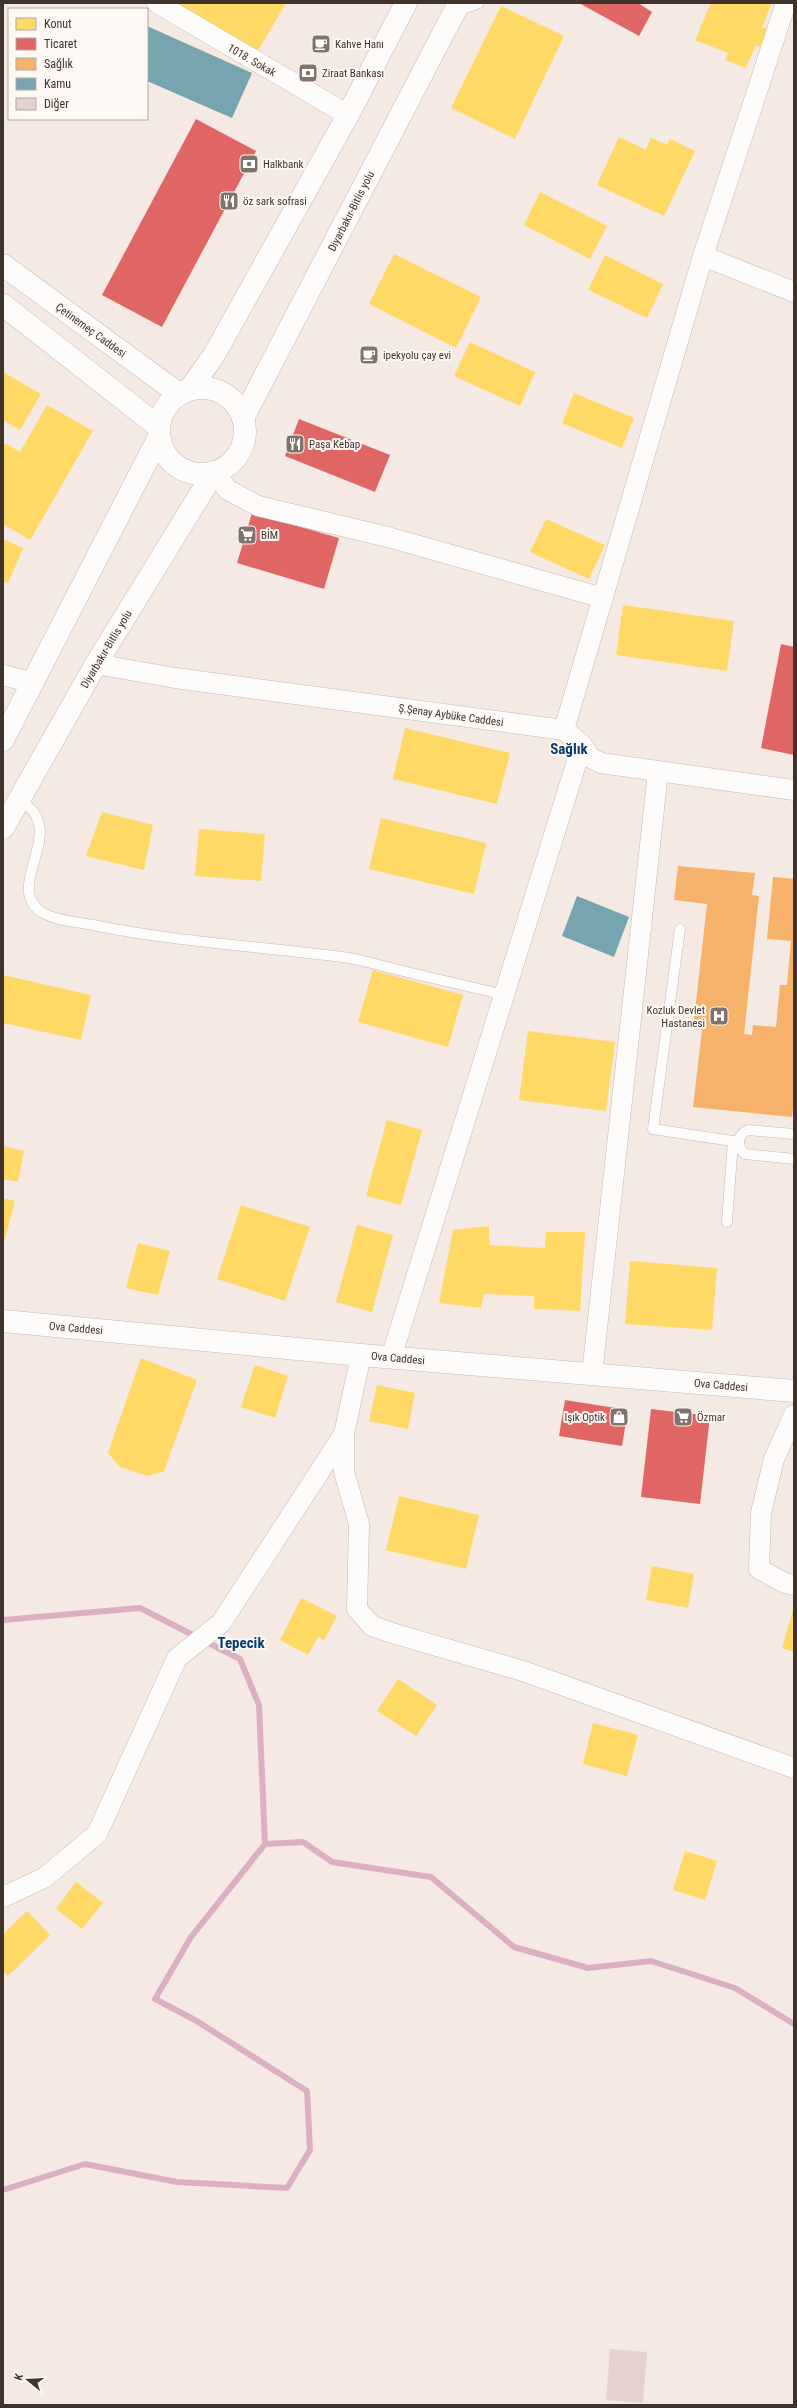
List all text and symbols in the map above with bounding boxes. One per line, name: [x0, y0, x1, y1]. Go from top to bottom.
legend: [8, 8, 148, 120]
text: Konut: [44, 17, 72, 31]
cafe icon: Kahve Hanı: [310, 33, 332, 55]
text: Ticaret: [44, 37, 77, 51]
place label: Kahve Hanı: [335, 38, 384, 51]
street label: 1018. Sokak: [225, 41, 278, 79]
text: Sağlık: [44, 57, 73, 71]
bank icon: Ziraat Bankası: [297, 62, 319, 84]
place label: Ziraat Bankası: [322, 67, 384, 80]
text: Kamu: [44, 77, 71, 91]
text: Diğer: [44, 97, 69, 111]
bank icon: Halkbank: [238, 153, 260, 175]
place label: Halkbank: [263, 158, 304, 171]
street label: Diyarbakır-Bitlis yolu: [326, 169, 377, 254]
restaurant icon: öz sark sofrasi: [218, 190, 240, 212]
place label: öz sark sofrasi: [243, 195, 307, 208]
street label: Çetinemeç Caddesi: [53, 301, 128, 360]
cafe icon: ipekyolu çay evi: [358, 344, 380, 366]
place label: ipekyolu çay evi: [383, 349, 451, 362]
restaurant icon: Paşa Kebap: [284, 433, 306, 455]
place label: Paşa Kebap: [309, 438, 360, 451]
supermarket icon: BİM: [236, 524, 258, 546]
place label: BİM: [261, 529, 278, 542]
street label: Diyarbakır-Bitlis yolu: [78, 608, 135, 691]
street label: Ş.Şenay Aybüke Caddesi: [397, 702, 504, 729]
district label: Sağlık: [550, 740, 589, 758]
place label: Kozluk Devlet Hastanesi: [647, 1004, 705, 1030]
hospital icon: Kozluk Devlet Hastanesi: [708, 1005, 730, 1027]
street label: Ova Caddesi: [48, 1320, 103, 1337]
street label: Ova Caddesi: [370, 1350, 425, 1367]
street label: Ova Caddesi: [693, 1377, 748, 1394]
shop icon: Işık Optik: [608, 1406, 630, 1428]
supermarket icon: Özmar: [672, 1406, 694, 1428]
place label: Işık Optik: [564, 1411, 605, 1424]
place label: Özmar: [697, 1411, 726, 1424]
district label: Tepecik: [217, 1634, 265, 1652]
north arrow: [8, 2360, 48, 2400]
text: K: [12, 2371, 26, 2382]

